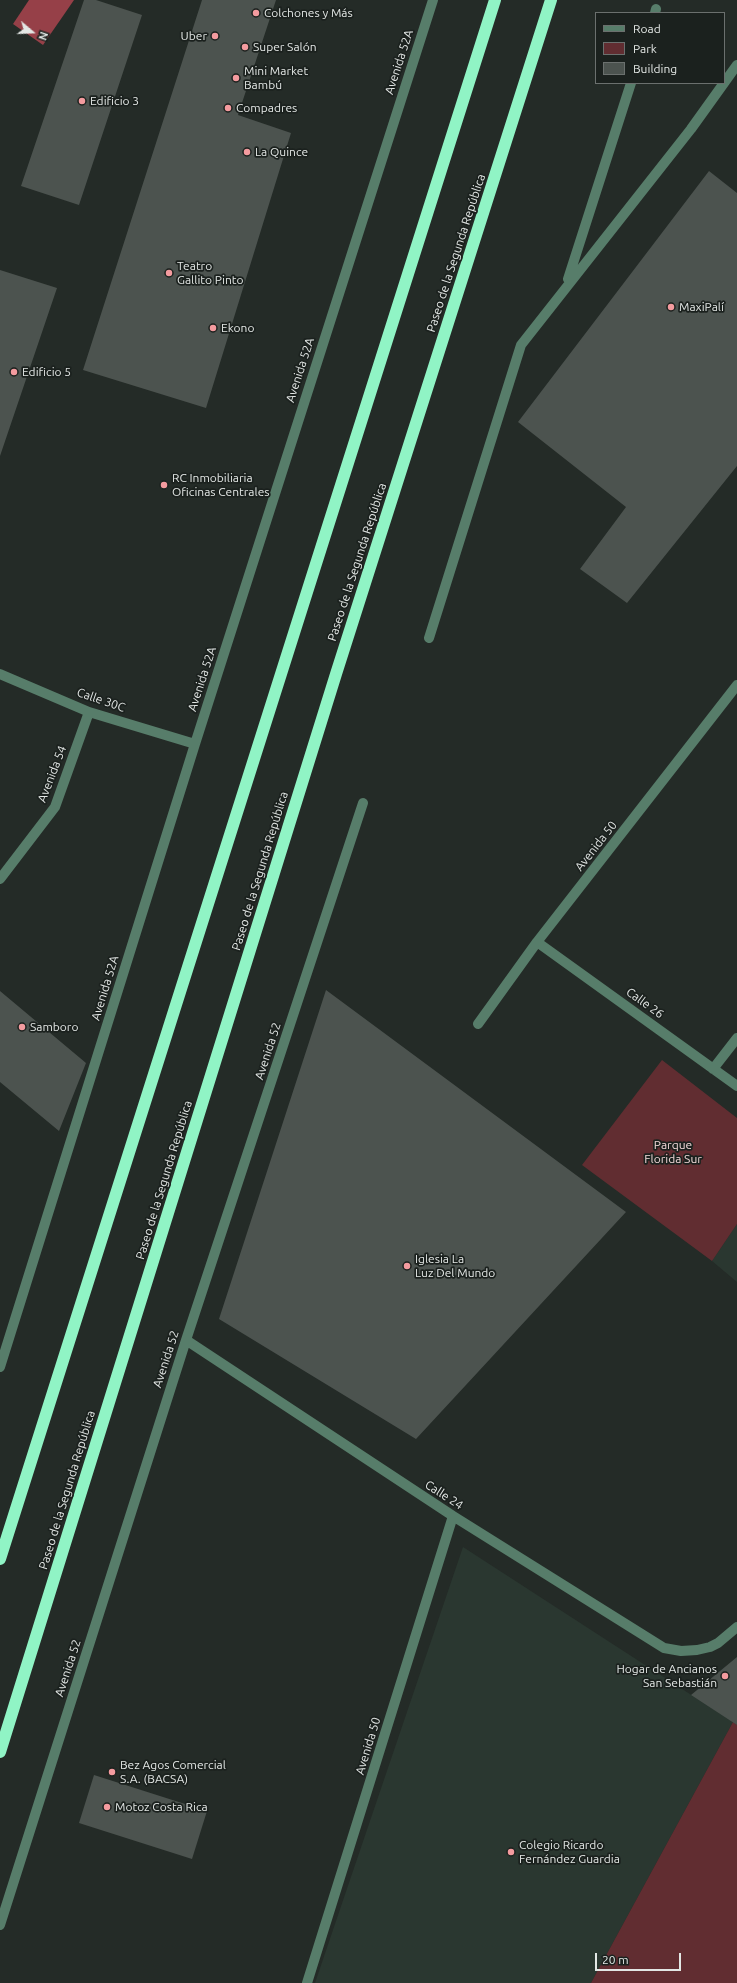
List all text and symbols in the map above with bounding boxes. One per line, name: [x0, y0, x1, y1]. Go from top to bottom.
place label: Colchones y Más: [264, 6, 353, 20]
marker: Colchones y Más: [251, 8, 261, 18]
north arrow: [12, 12, 52, 52]
legend: [595, 12, 725, 84]
text: Road: [633, 22, 661, 35]
street label: Avenida 52A: [382, 28, 416, 96]
place label: Uber: [181, 29, 207, 43]
text: N: [36, 30, 50, 42]
marker: Uber: [210, 31, 220, 41]
place label: Super Salón: [253, 40, 317, 54]
marker: Super Salón: [240, 42, 250, 52]
text: Park: [633, 42, 657, 55]
text: Building: [633, 62, 677, 75]
place label: Mini Market Bambú: [244, 64, 308, 92]
marker: Mini Market Bambú: [231, 73, 241, 83]
place label: Edificio 3: [90, 94, 139, 108]
marker: Edificio 3: [77, 96, 87, 106]
place label: Compadres: [236, 101, 297, 115]
marker: Compadres: [223, 103, 233, 113]
place label: La Quince: [255, 145, 308, 159]
marker: La Quince: [242, 147, 252, 157]
street label: Paseo de la Segunda República: [424, 172, 488, 334]
place label: Teatro Gallito Pinto: [177, 259, 243, 287]
marker: Teatro Gallito Pinto: [164, 268, 174, 278]
place label: MaxiPalí: [679, 300, 724, 314]
marker: MaxiPalí: [666, 302, 676, 312]
place label: Ekono: [221, 321, 254, 335]
marker: Ekono: [208, 323, 218, 333]
street label: Avenida 52A: [283, 336, 317, 404]
place label: Edificio 5: [22, 365, 71, 379]
marker: Edificio 5: [9, 367, 19, 377]
place label: RC Inmobiliaria Oficinas Centrales: [172, 471, 269, 499]
marker: RC Inmobiliaria Oficinas Centrales: [159, 480, 169, 490]
street label: Paseo de la Segunda República: [325, 481, 389, 643]
street label: Avenida 52A: [185, 645, 219, 713]
street label: Calle 30C: [75, 685, 127, 715]
street label: Avenida 54: [35, 744, 69, 804]
street label: Paseo de la Segunda República: [229, 790, 291, 952]
street label: Avenida 50: [572, 818, 620, 874]
street label: Avenida 52A: [88, 954, 122, 1022]
street label: Calle 26: [623, 985, 667, 1021]
place label: Samboro: [30, 1020, 78, 1034]
street label: Avenida 52: [252, 1021, 284, 1081]
marker: Samboro: [17, 1022, 27, 1032]
street label: Paseo de la Segunda República: [133, 1099, 195, 1261]
park label: Parque Florida Sur: [644, 1138, 702, 1166]
place label: Iglesia La Luz Del Mundo: [415, 1252, 495, 1280]
marker: Iglesia La Luz Del Mundo: [402, 1261, 412, 1271]
street label: Avenida 52: [150, 1329, 182, 1389]
street label: Paseo de la Segunda República: [36, 1409, 98, 1571]
street label: Calle 24: [422, 1477, 466, 1513]
street label: Avenida 52: [52, 1638, 84, 1698]
place label: Hogar de Ancianos San Sebastián: [616, 1662, 717, 1690]
marker: Hogar de Ancianos San Sebastián: [720, 1671, 730, 1681]
street label: Avenida 50: [352, 1716, 384, 1776]
place label: Bez Agos Comercial S.A. (BACSA): [120, 1758, 226, 1786]
marker: Bez Agos Comercial S.A. (BACSA): [107, 1767, 117, 1777]
place label: Motoz Costa Rica: [115, 1800, 208, 1814]
marker: Motoz Costa Rica: [102, 1802, 112, 1812]
place label: Colegio Ricardo Fernández Guardia: [519, 1838, 620, 1866]
marker: Colegio Ricardo Fernández Guardia: [506, 1847, 516, 1857]
scale bar: [597, 1945, 683, 1971]
text: 20 m: [602, 1953, 629, 1966]

